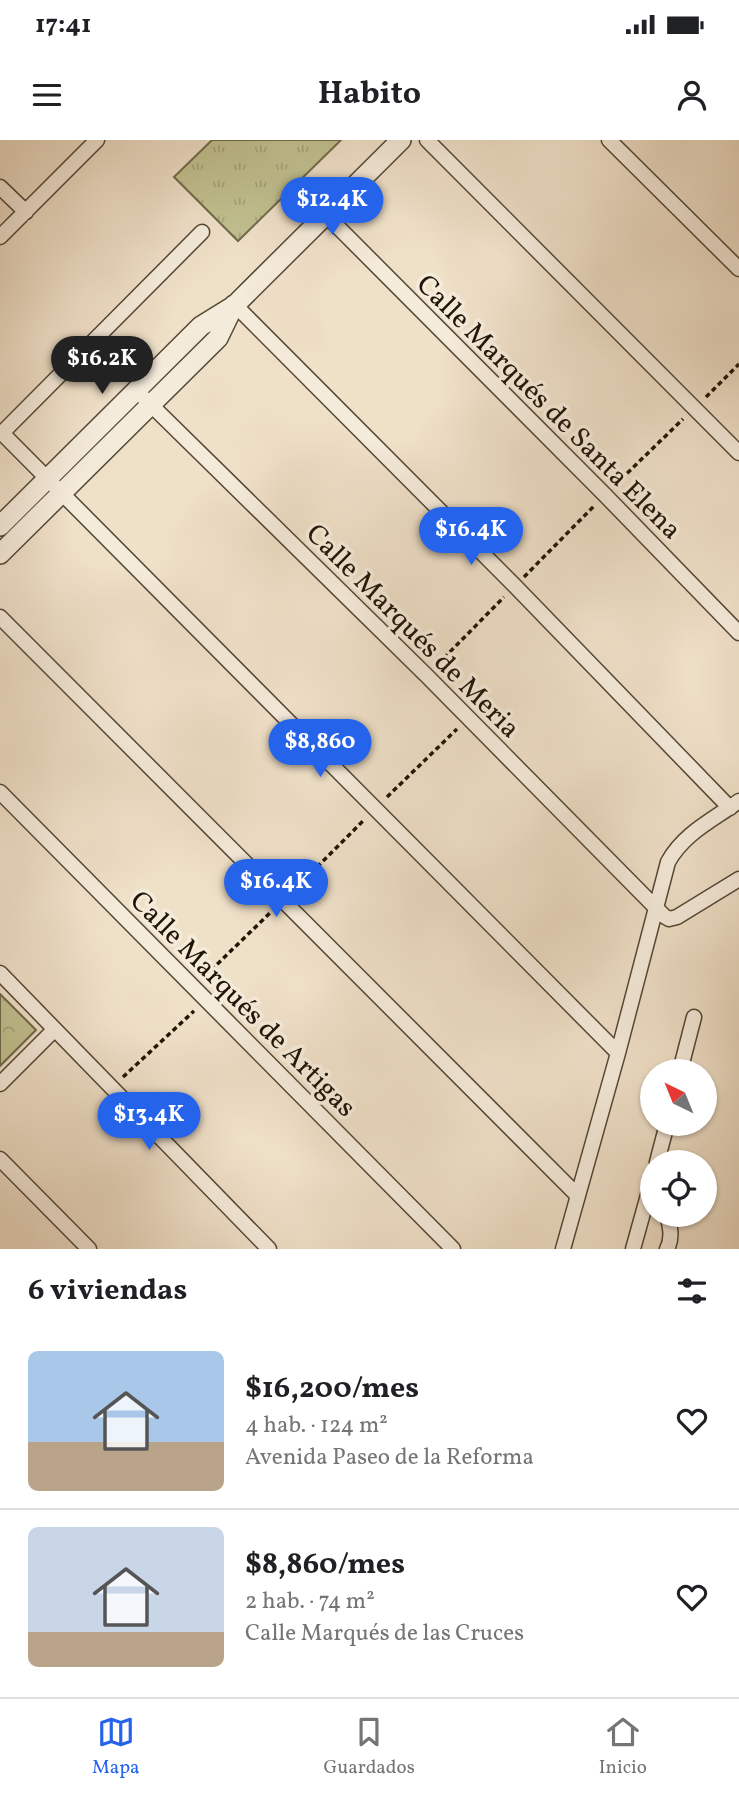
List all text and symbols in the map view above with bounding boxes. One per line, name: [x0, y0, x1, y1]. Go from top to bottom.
text: 17:41: [35, 7, 91, 43]
text: Habito: [318, 73, 421, 117]
icon: menu: [28, 76, 66, 114]
icon: person: [673, 76, 711, 114]
pin: $12.4K: [275, 178, 389, 237]
text: $12.4K: [296, 184, 368, 216]
street label: Calle Marqués de Santa Elena: [407, 266, 690, 549]
pin: $16.2K: [45, 336, 159, 396]
text: $16.2K: [67, 343, 137, 375]
pin: $16.4K: [414, 508, 528, 567]
text: $16.4K: [435, 514, 507, 546]
street label: Calle Marqués de Meria: [296, 516, 528, 748]
pin: $8,860: [263, 720, 377, 779]
text: $8,860: [285, 726, 356, 758]
pin: $16.4K: [219, 860, 333, 919]
text: $16.4K: [240, 866, 312, 898]
street label: Calle Marqués de Artigas: [120, 883, 364, 1127]
north arrow: [640, 1059, 718, 1136]
map controls: [640, 1059, 717, 1227]
pin: $13.4K: [92, 1093, 206, 1152]
text: $13.4K: [114, 1099, 184, 1131]
button: locate: [640, 1150, 717, 1227]
text: 6 viviendas: [28, 1270, 187, 1312]
icon: filters: [673, 1272, 711, 1310]
text: $16,200/mes: [245, 1368, 419, 1410]
icon: home: [84, 1379, 168, 1463]
icon: heart: [673, 1402, 711, 1440]
text: 4 hab. · 124 m²: [245, 1410, 388, 1442]
text: Avenida Paseo de la Reforma: [245, 1442, 534, 1474]
text: $8,860/mes: [245, 1544, 405, 1586]
icon: home: [84, 1555, 168, 1639]
icon: heart: [673, 1578, 711, 1616]
text: 2 hab. · 74 m²: [245, 1586, 375, 1618]
text: Calle Marqués de las Cruces: [245, 1618, 524, 1650]
tab: Mapa: [92, 1713, 140, 1781]
tab: Guardados: [324, 1713, 415, 1781]
tab: Inicio: [599, 1713, 647, 1781]

